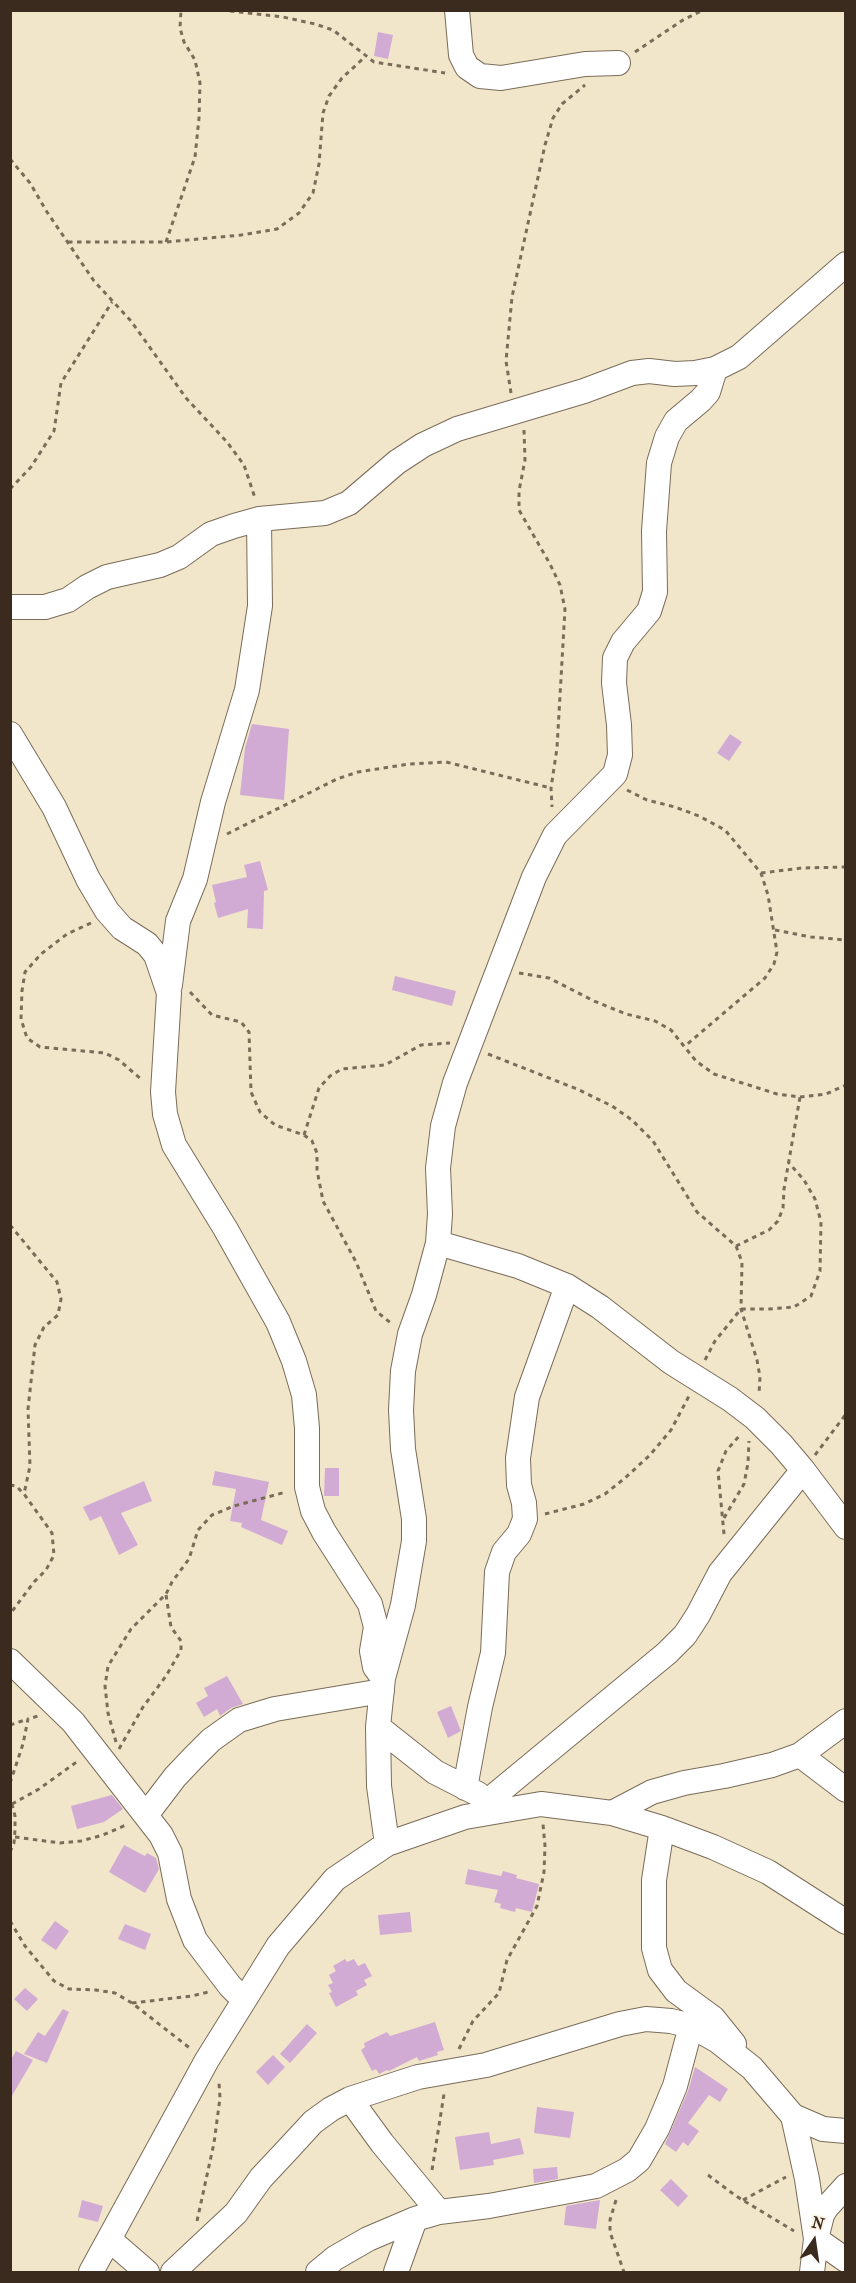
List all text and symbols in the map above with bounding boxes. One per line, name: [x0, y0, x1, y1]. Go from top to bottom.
north arrow: [784, 2211, 844, 2271]
text: N: [810, 2212, 826, 2234]

